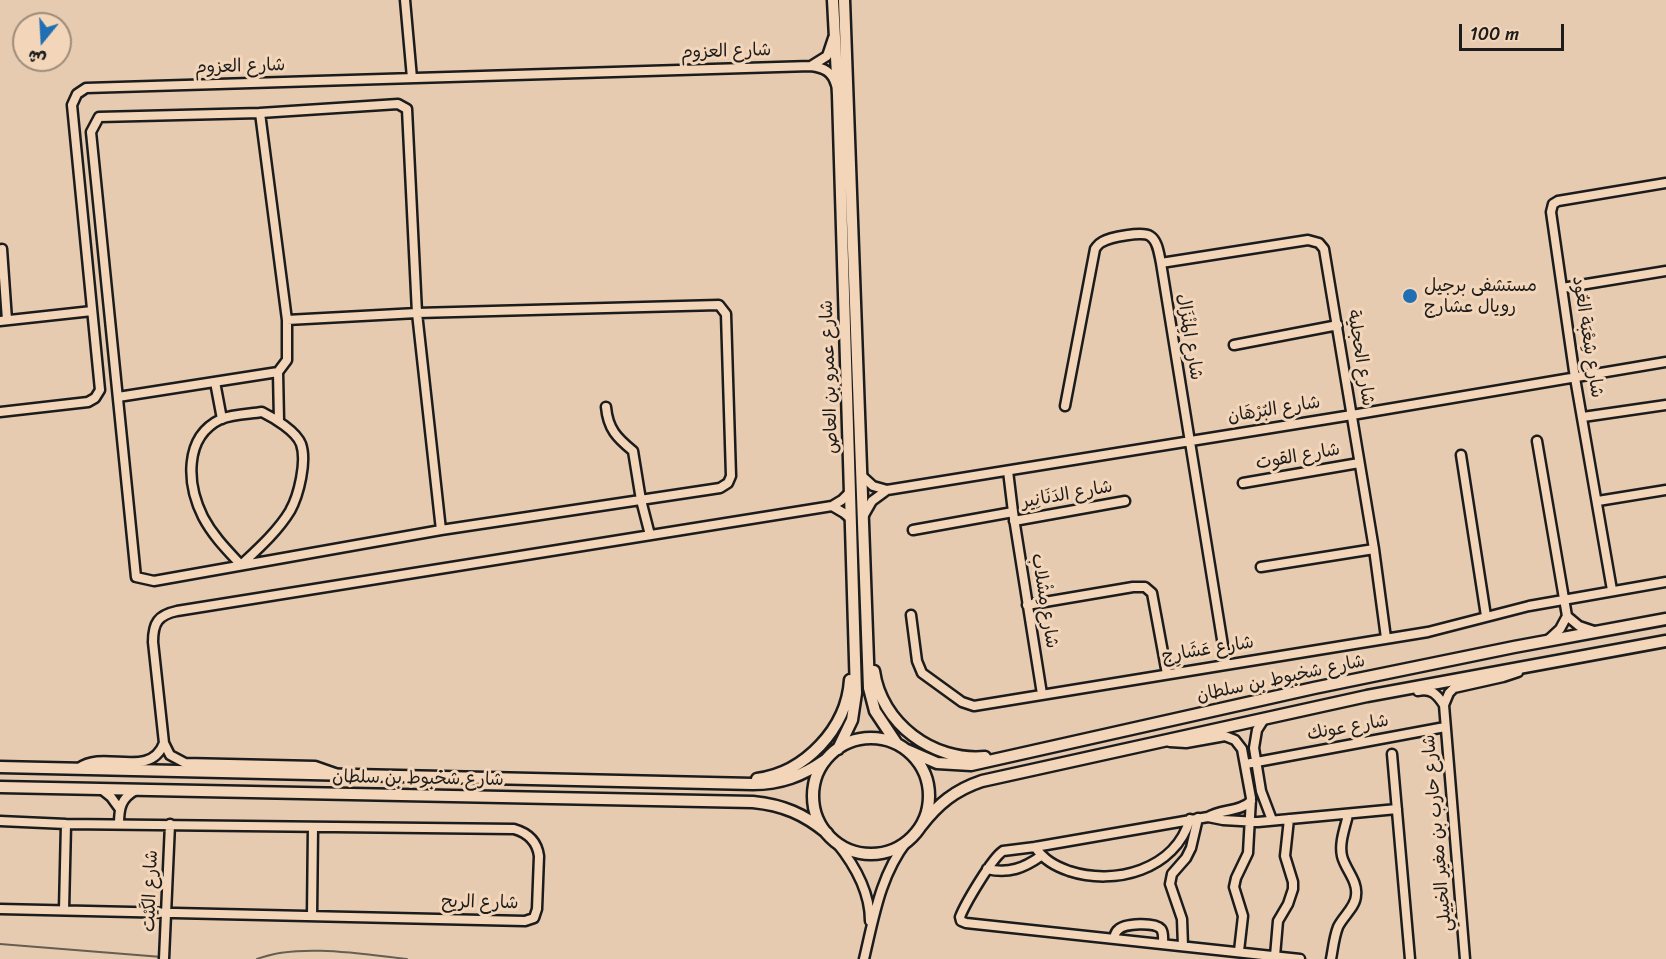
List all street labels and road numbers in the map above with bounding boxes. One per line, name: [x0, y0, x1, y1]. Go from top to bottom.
street label: شارع العزوم: [680, 40, 772, 64]
street label: شارع العزوم: [194, 55, 286, 79]
street label: شارع شِعْبَة العُود: [1567, 275, 1607, 399]
street label: شارع المِنْزَال: [1171, 292, 1207, 382]
street label: شارع عمرو بن العاص: [817, 300, 843, 454]
street label: شارع الحجلية: [1342, 308, 1378, 408]
street label: شارع البُرْهَان: [1226, 392, 1322, 428]
street label: شارع القوت: [1254, 439, 1342, 475]
street label: شارع الدَنَانِير: [1020, 476, 1114, 514]
street label: شارع مِشْلاب: [1026, 552, 1062, 650]
street label: شارع عَشَارِج: [1160, 632, 1256, 668]
street label: شارع شخبوط بن سلطان: [1195, 651, 1367, 707]
street label: شارع عونك: [1305, 710, 1391, 746]
street label: شارع حارب بن مغير الخييلي: [1419, 733, 1457, 933]
street label: شارع شخبوط بن سلطان: [332, 767, 504, 791]
street label: شارع الكَيْت: [139, 850, 163, 932]
street label: شارع الريح: [441, 892, 519, 914]

